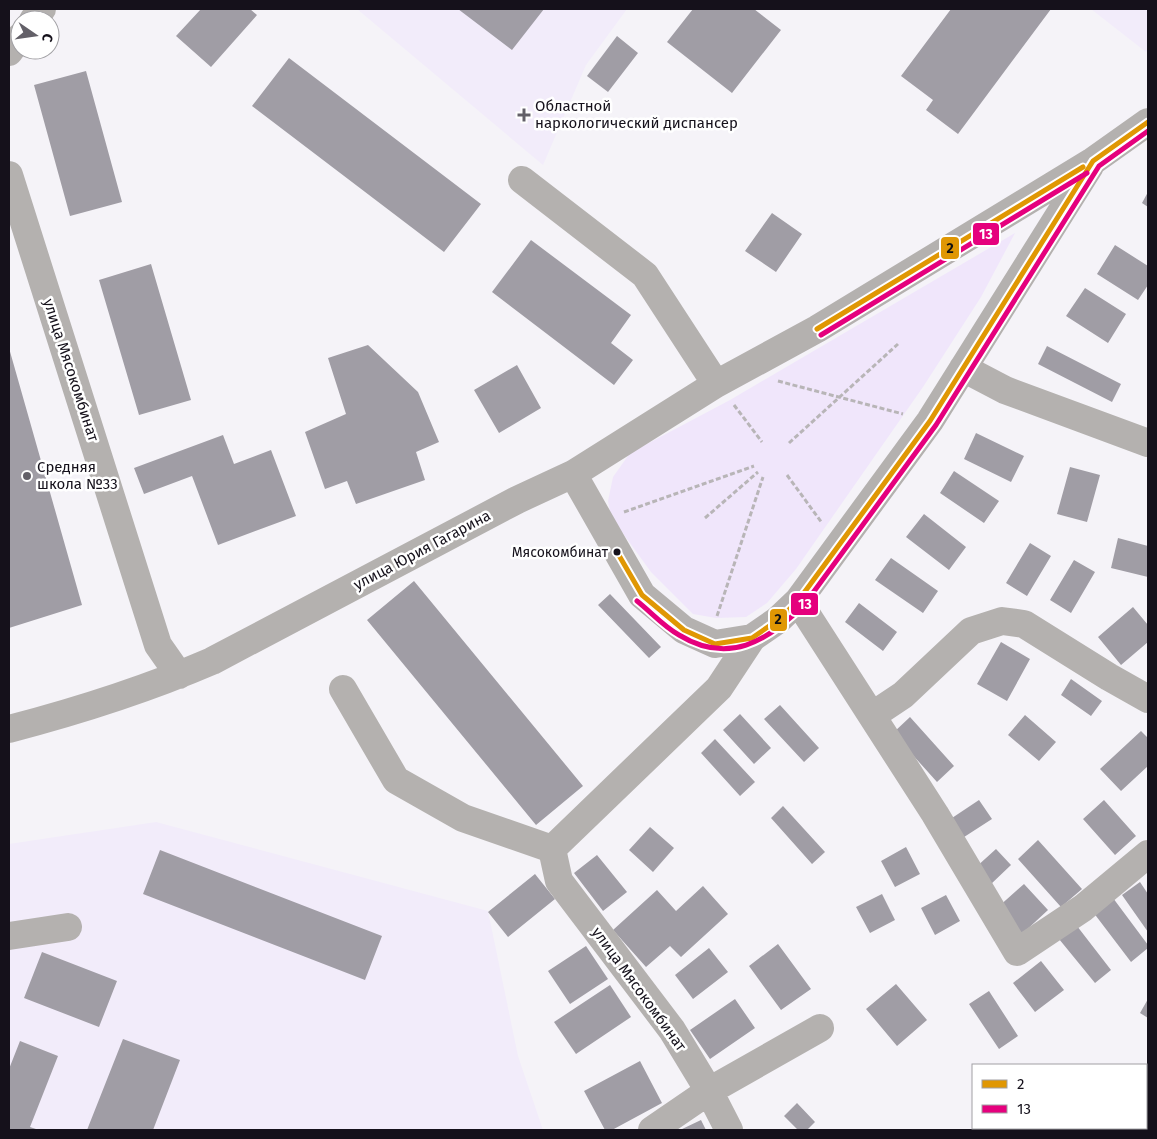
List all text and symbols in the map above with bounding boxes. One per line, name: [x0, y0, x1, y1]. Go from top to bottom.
north arrow: [10, 10, 60, 60]
text: С: [38, 32, 56, 44]
place label: Областной наркологический диспансер: [535, 97, 738, 132]
marker: Областной наркологический диспансер: [517, 108, 531, 122]
line badge: 13: [972, 222, 1000, 246]
text: 13: [979, 226, 993, 243]
line badge: 2: [940, 236, 960, 260]
text: 2: [946, 240, 954, 257]
street label: улица Мясокомбинат: [39, 296, 103, 444]
place label: Средняя школа №33: [37, 458, 118, 493]
marker: Средняя школа №33: [21, 470, 33, 482]
street label: улица Юрия Гагарина: [350, 506, 494, 594]
place label: Мясокомбинат: [512, 544, 609, 561]
marker: Мясокомбинат: [612, 547, 622, 557]
line badge: 13: [790, 592, 819, 616]
text: 13: [798, 596, 812, 613]
line badge: 2: [769, 608, 788, 632]
text: 2: [774, 611, 782, 628]
street label: улица Мясокомбинат: [588, 923, 690, 1055]
legend: [972, 1064, 1147, 1129]
text: 2: [1017, 1075, 1024, 1093]
text: 13: [1017, 1100, 1031, 1118]

